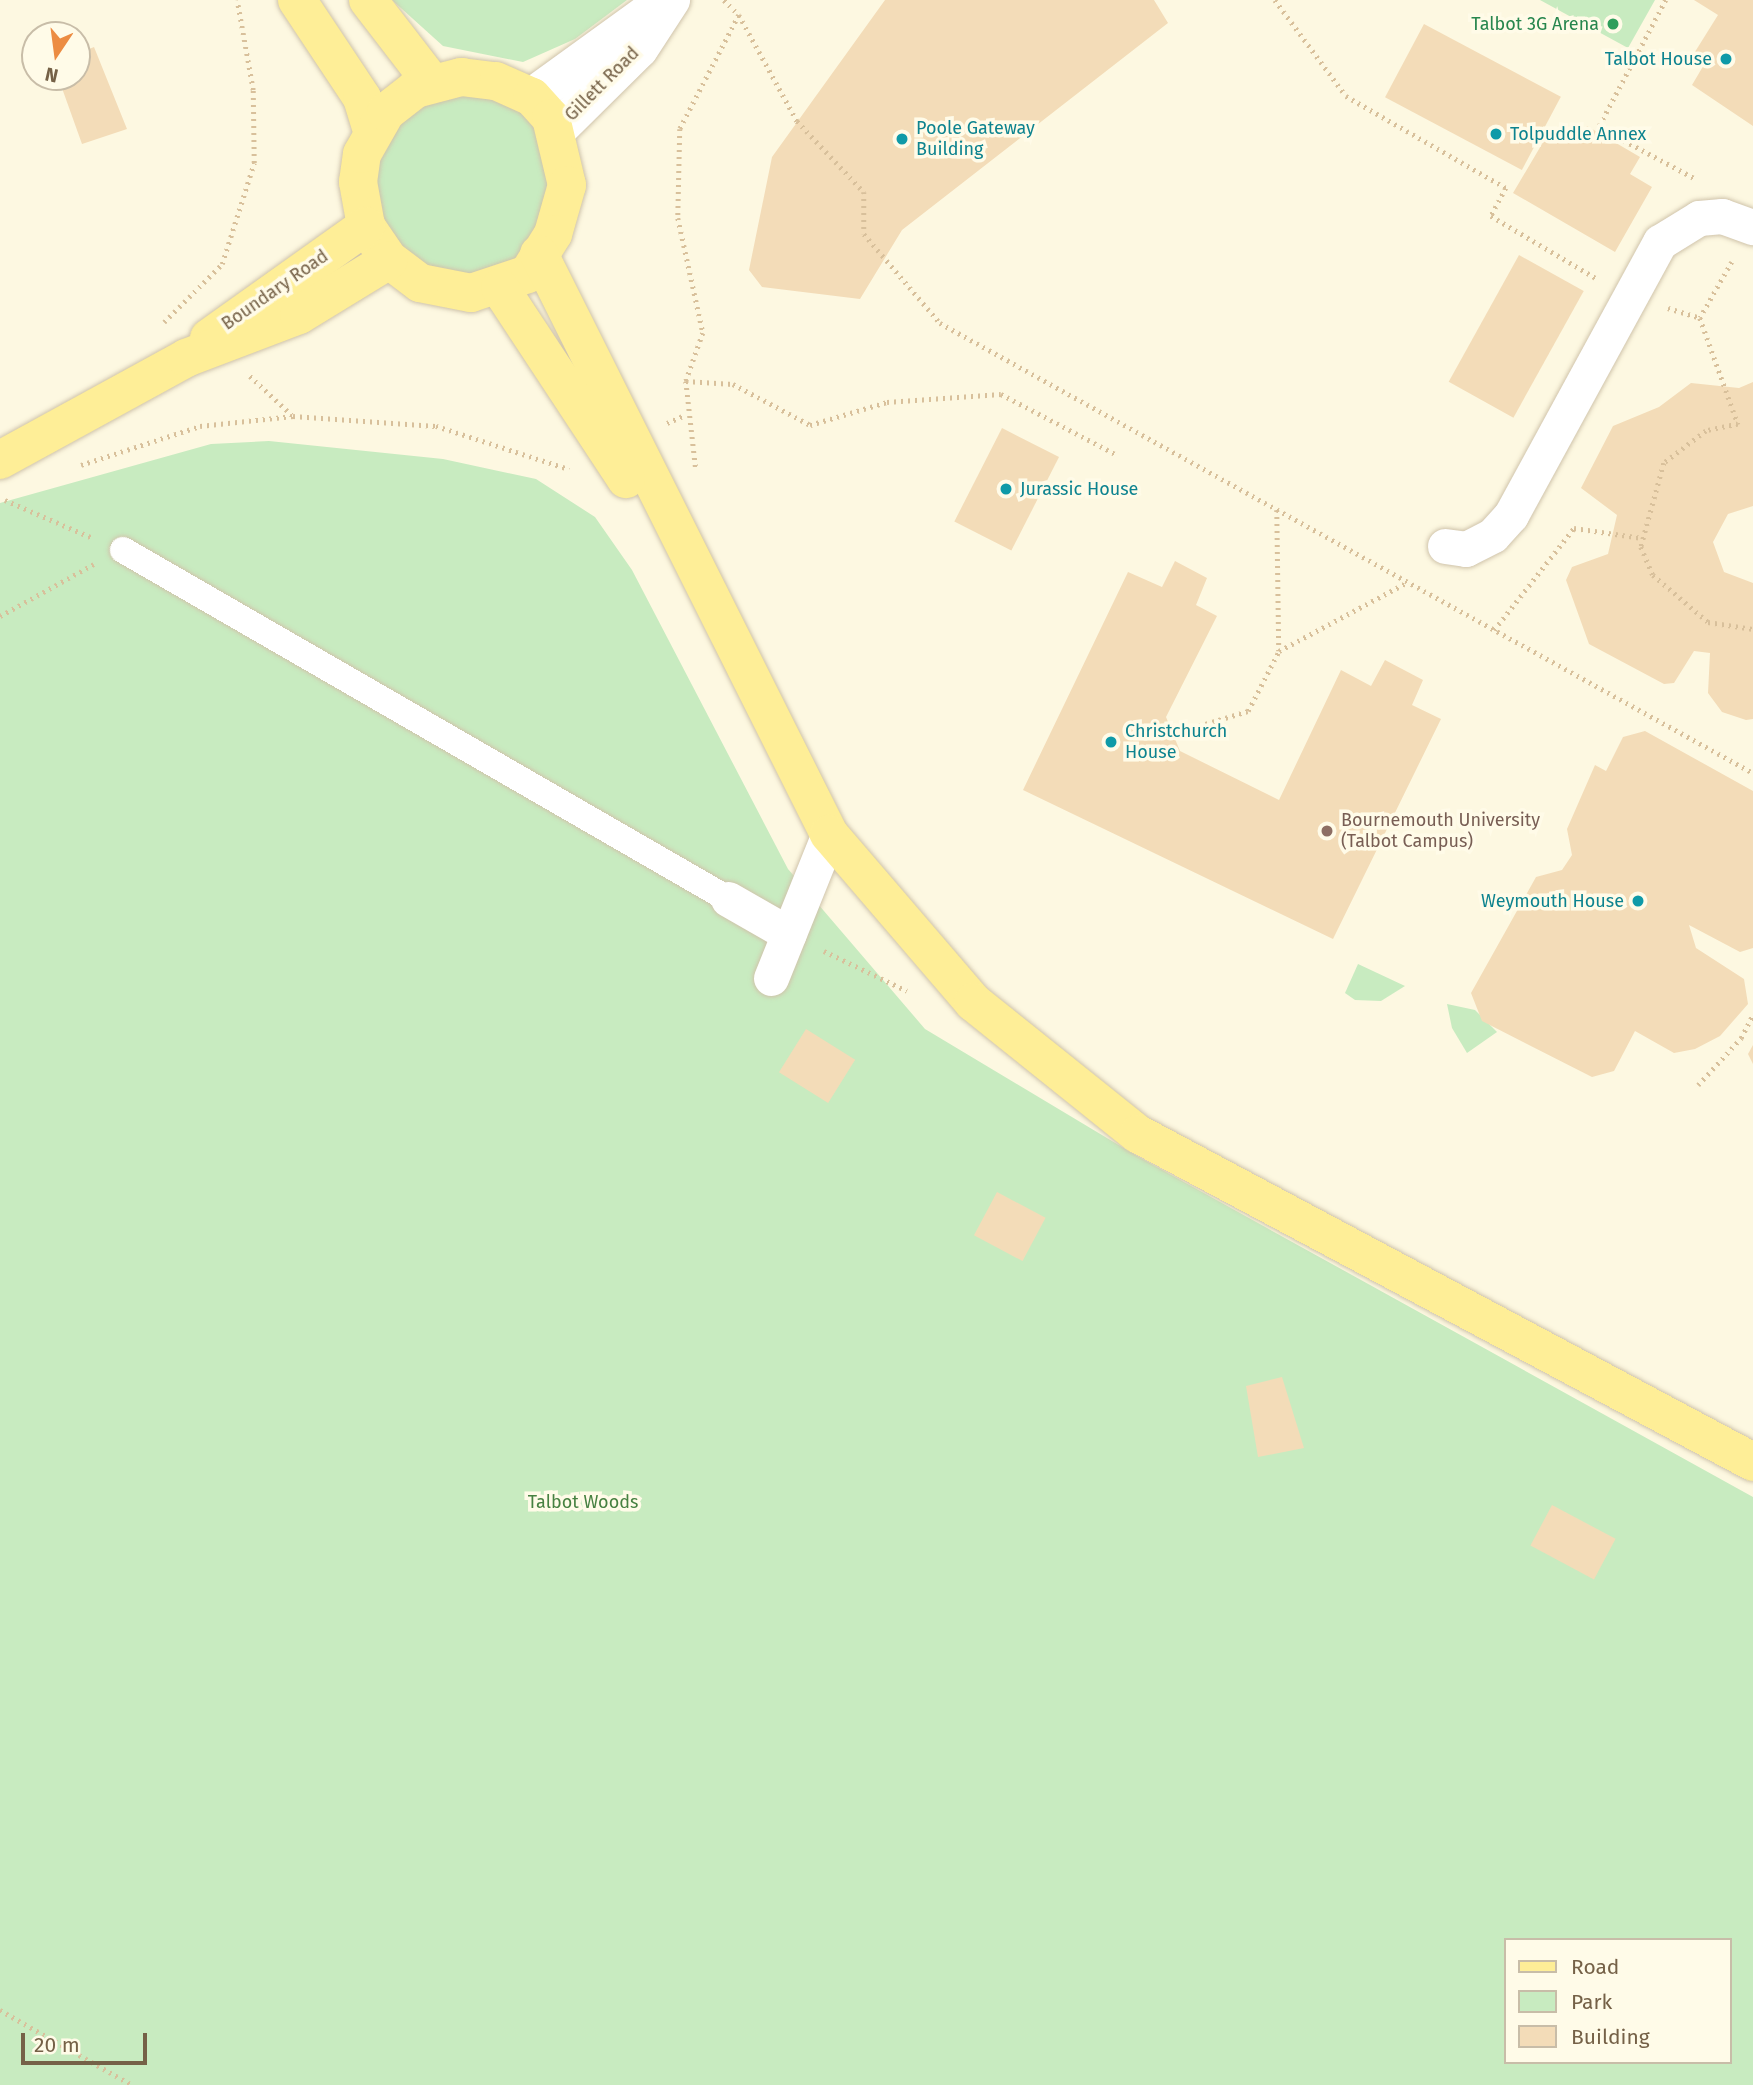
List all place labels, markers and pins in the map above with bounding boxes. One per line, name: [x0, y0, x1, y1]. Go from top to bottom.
place label: Talbot 3G Arena: [1471, 13, 1599, 35]
marker: Talbot 3G Arena: [1605, 16, 1621, 32]
place label: Talbot House: [1605, 48, 1712, 70]
marker: Talbot House: [1718, 51, 1734, 67]
place label: Poole Gateway Building: [916, 118, 1035, 160]
place label: Tolpuddle Annex: [1510, 123, 1646, 145]
marker: Tolpuddle Annex: [1488, 126, 1504, 142]
marker: Poole Gateway Building: [894, 131, 910, 147]
place label: Jurassic House: [1020, 478, 1138, 500]
marker: Jurassic House: [998, 481, 1014, 497]
place label: Christchurch House: [1125, 721, 1227, 764]
marker: Christchurch House: [1103, 734, 1119, 750]
place label: Bournemouth University (Talbot Campus): [1341, 810, 1540, 852]
marker: Bournemouth University (Talbot Campus): [1319, 823, 1335, 839]
place label: Weymouth House: [1481, 890, 1624, 912]
marker: Weymouth House: [1630, 893, 1646, 909]

